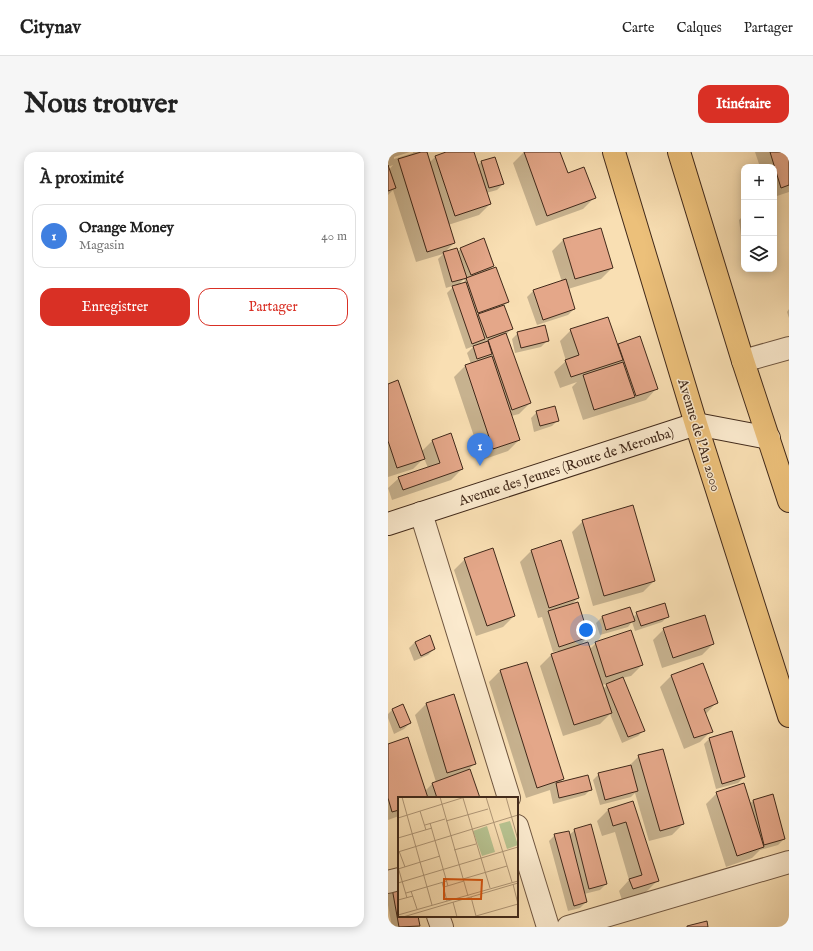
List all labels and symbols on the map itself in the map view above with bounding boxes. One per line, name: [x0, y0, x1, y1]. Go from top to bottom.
street label: Avenue de l'An 2000: [673, 376, 725, 494]
street label: Avenue des Jeunes (Route de Merouba): [455, 424, 676, 511]
pin: 1: [467, 433, 493, 466]
your location: [576, 620, 596, 640]
inset map: [398, 797, 518, 917]

